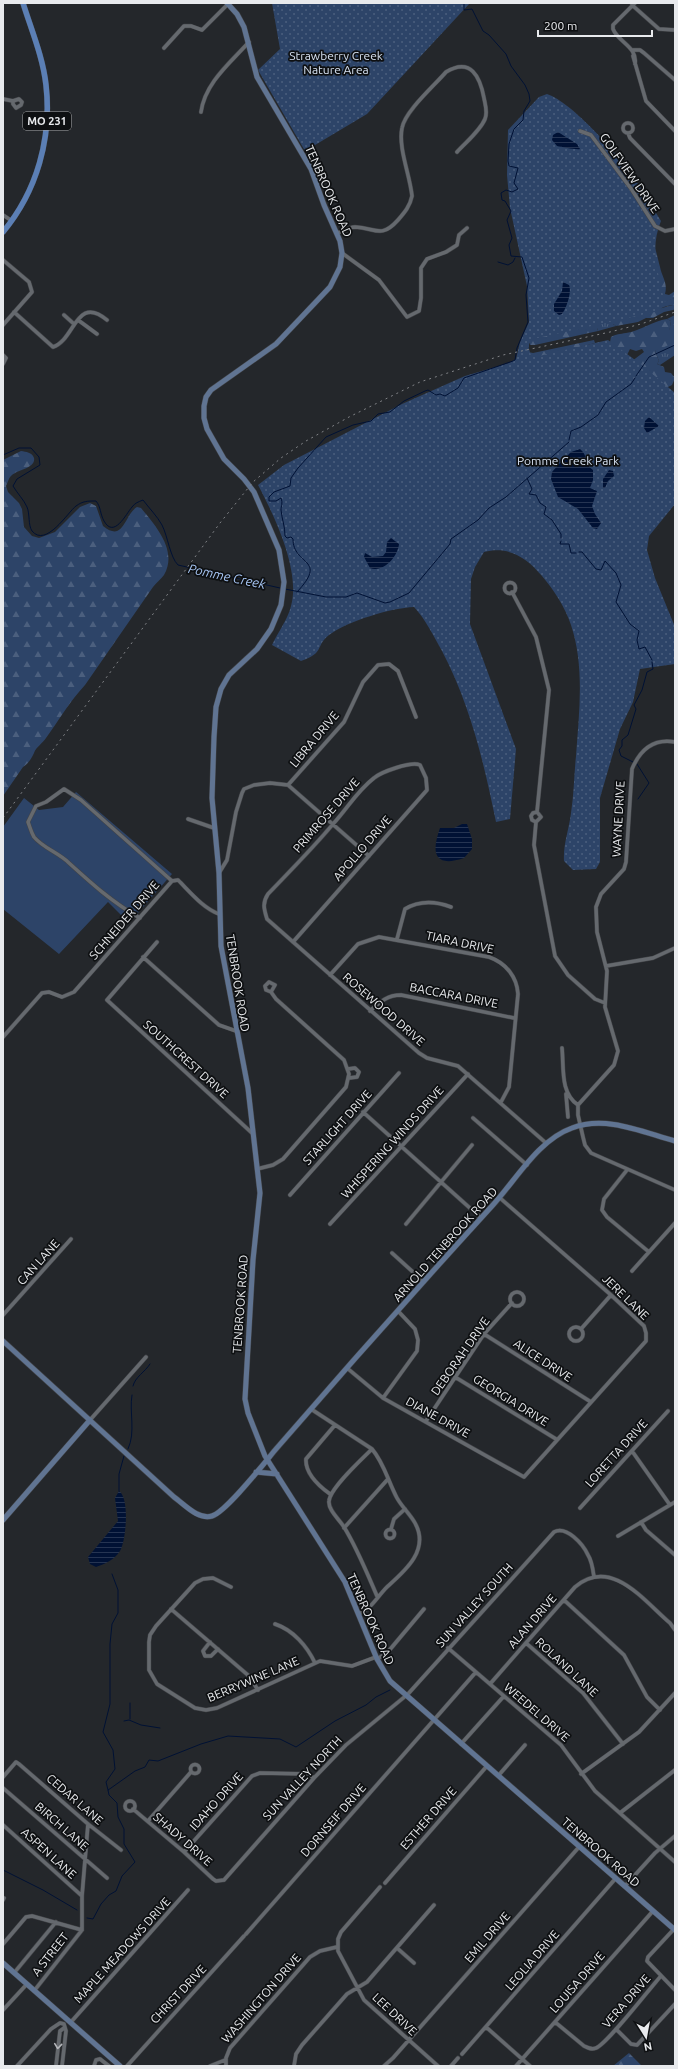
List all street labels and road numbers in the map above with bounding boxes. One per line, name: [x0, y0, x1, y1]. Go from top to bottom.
road number: MO 231: [23, 112, 71, 130]
street label: GOLFVIEW DRIVE: [598, 131, 663, 216]
street label: TENBROOK ROAD: [303, 143, 355, 239]
street label: LIBRA DRIVE: [287, 708, 341, 769]
street label: PRIMROSE DRIVE: [290, 775, 362, 855]
street label: WAYNE DRIVE: [610, 780, 627, 857]
street label: APOLLO DRIVE: [330, 813, 394, 883]
street label: SCHNEIDER DRIVE: [87, 878, 162, 962]
street label: TIARA DRIVE: [425, 928, 496, 956]
street label: TENBROOK ROAD: [224, 933, 252, 1033]
street label: ROSEWOOD DRIVE: [340, 970, 428, 1048]
street label: BACCARA DRIVE: [409, 980, 500, 1010]
street label: SOUTHCREST DRIVE: [141, 1018, 231, 1101]
street label: WHISPERING WINDS DRIVE: [338, 1083, 446, 1201]
street label: STARLIGHT DRIVE: [300, 1087, 374, 1167]
street label: ARNOLD TENBROOK ROAD: [390, 1184, 500, 1304]
street label: CAN LANE: [14, 1237, 62, 1287]
street label: TENBROOK ROAD: [230, 1254, 250, 1354]
street label: JERE LANE: [600, 1272, 652, 1322]
street label: DEBORAH DRIVE: [428, 1314, 492, 1398]
street label: ALICE DRIVE: [511, 1336, 575, 1384]
street label: GEORGIA DRIVE: [471, 1372, 551, 1428]
street label: DIANE DRIVE: [404, 1394, 472, 1440]
street label: LORETTA DRIVE: [582, 1416, 650, 1489]
street label: SUN VALLEY SOUTH: [433, 1560, 515, 1650]
street label: TENBROOK ROAD: [345, 1571, 397, 1667]
street label: ALAN DRIVE: [505, 1591, 559, 1650]
street label: ROLAND LANE: [533, 1635, 601, 1699]
street label: BERRYWINE LANE: [205, 1654, 301, 1704]
street label: WEEDEL DRIVE: [502, 1680, 572, 1744]
street label: SUN VALLEY NORTH: [260, 1733, 344, 1823]
street label: IDAHO DRIVE: [187, 1769, 245, 1832]
street label: CEDAR LANE: [44, 1771, 106, 1827]
street label: DORNSEIF DRIVE: [298, 1781, 368, 1859]
street label: ESTHER DRIVE: [397, 1784, 459, 1852]
street label: BIRCH LANE: [33, 1799, 91, 1853]
street label: SHADY DRIVE: [151, 1810, 215, 1868]
street label: TENBROOK ROAD: [560, 1815, 642, 1889]
street label: ASPEN LANE: [19, 1825, 79, 1881]
street label: MAPLE MEADOWS DRIVE: [71, 1894, 173, 2005]
street label: EMIL DRIVE: [462, 1909, 513, 1965]
street label: LEOLIA DRIVE: [502, 1927, 562, 1993]
street label: A STREET: [29, 1930, 71, 1978]
street label: LOUISA DRIVE: [547, 1949, 607, 2015]
street label: WASHINGTON DRIVE: [219, 1951, 303, 2045]
street label: CHRIST DRIVE: [148, 1962, 209, 2026]
street label: VERA DRIVE: [599, 1972, 653, 2030]
street label: LEE DRIVE: [370, 1990, 420, 2038]

